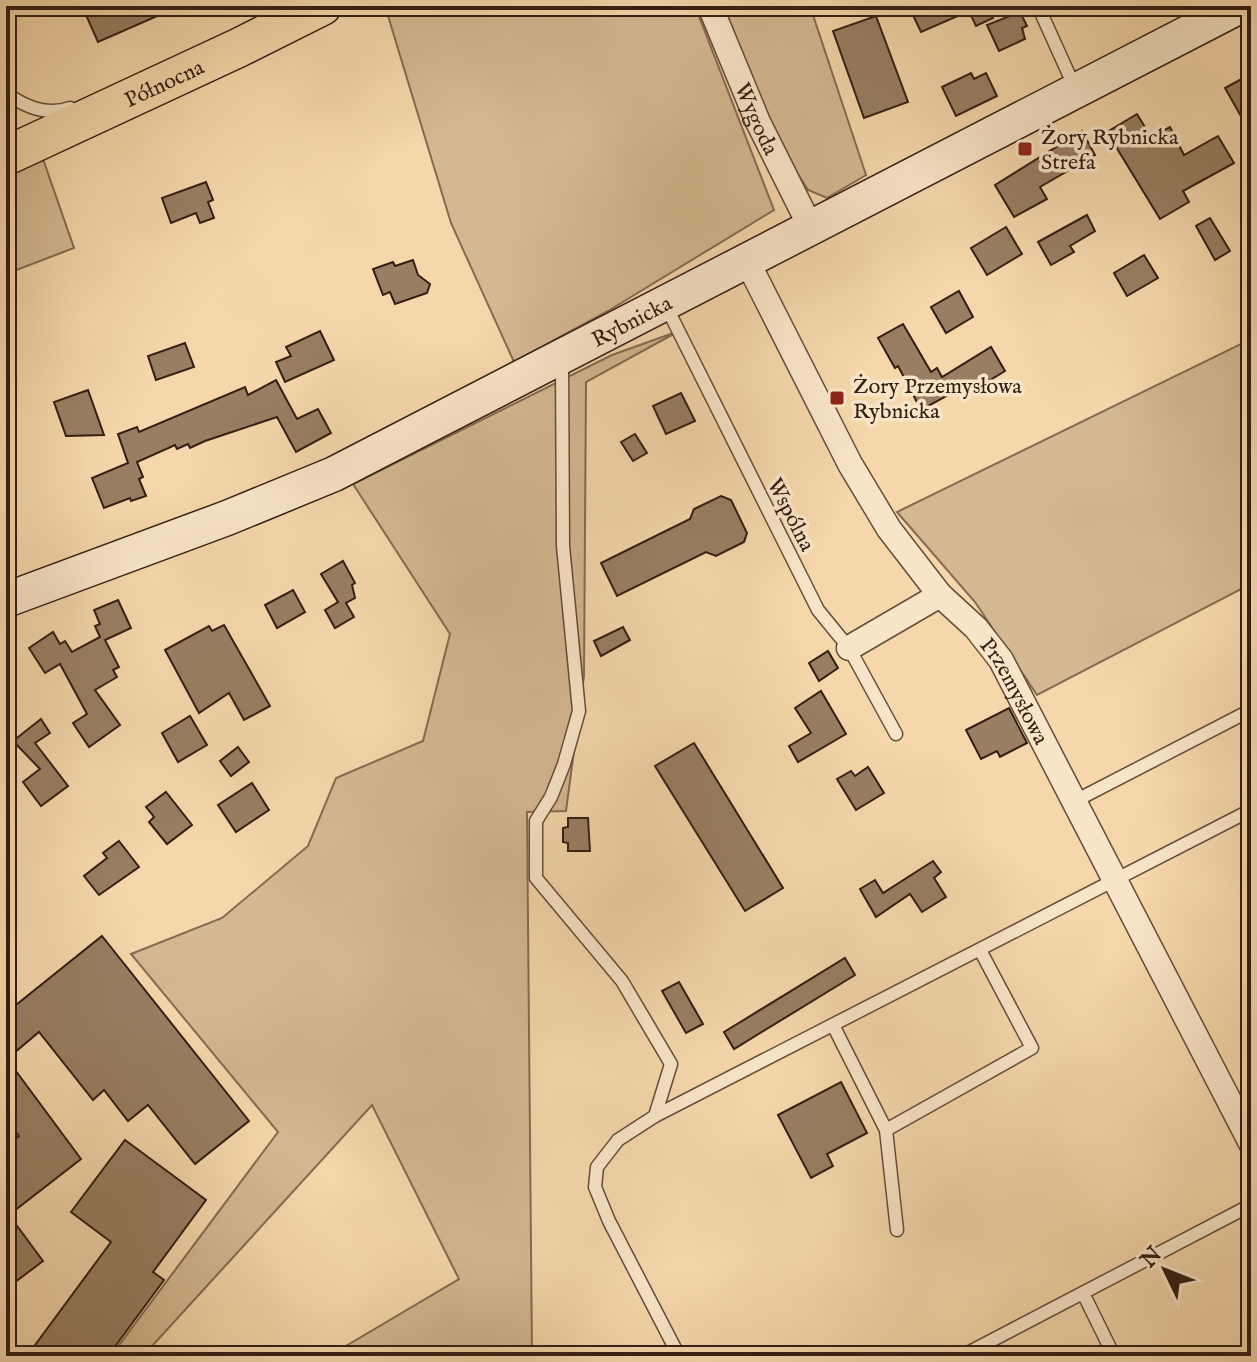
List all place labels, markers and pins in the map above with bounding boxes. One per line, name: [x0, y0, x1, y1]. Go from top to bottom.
place label: Żory Rybnicka Strefa: [1041, 124, 1179, 177]
marker: Żory Rybnicka Strefa: [1016, 140, 1034, 158]
place label: Żory Przemysłowa Rybnicka: [853, 373, 1022, 426]
marker: Żory Przemysłowa Rybnicka: [828, 389, 846, 407]

